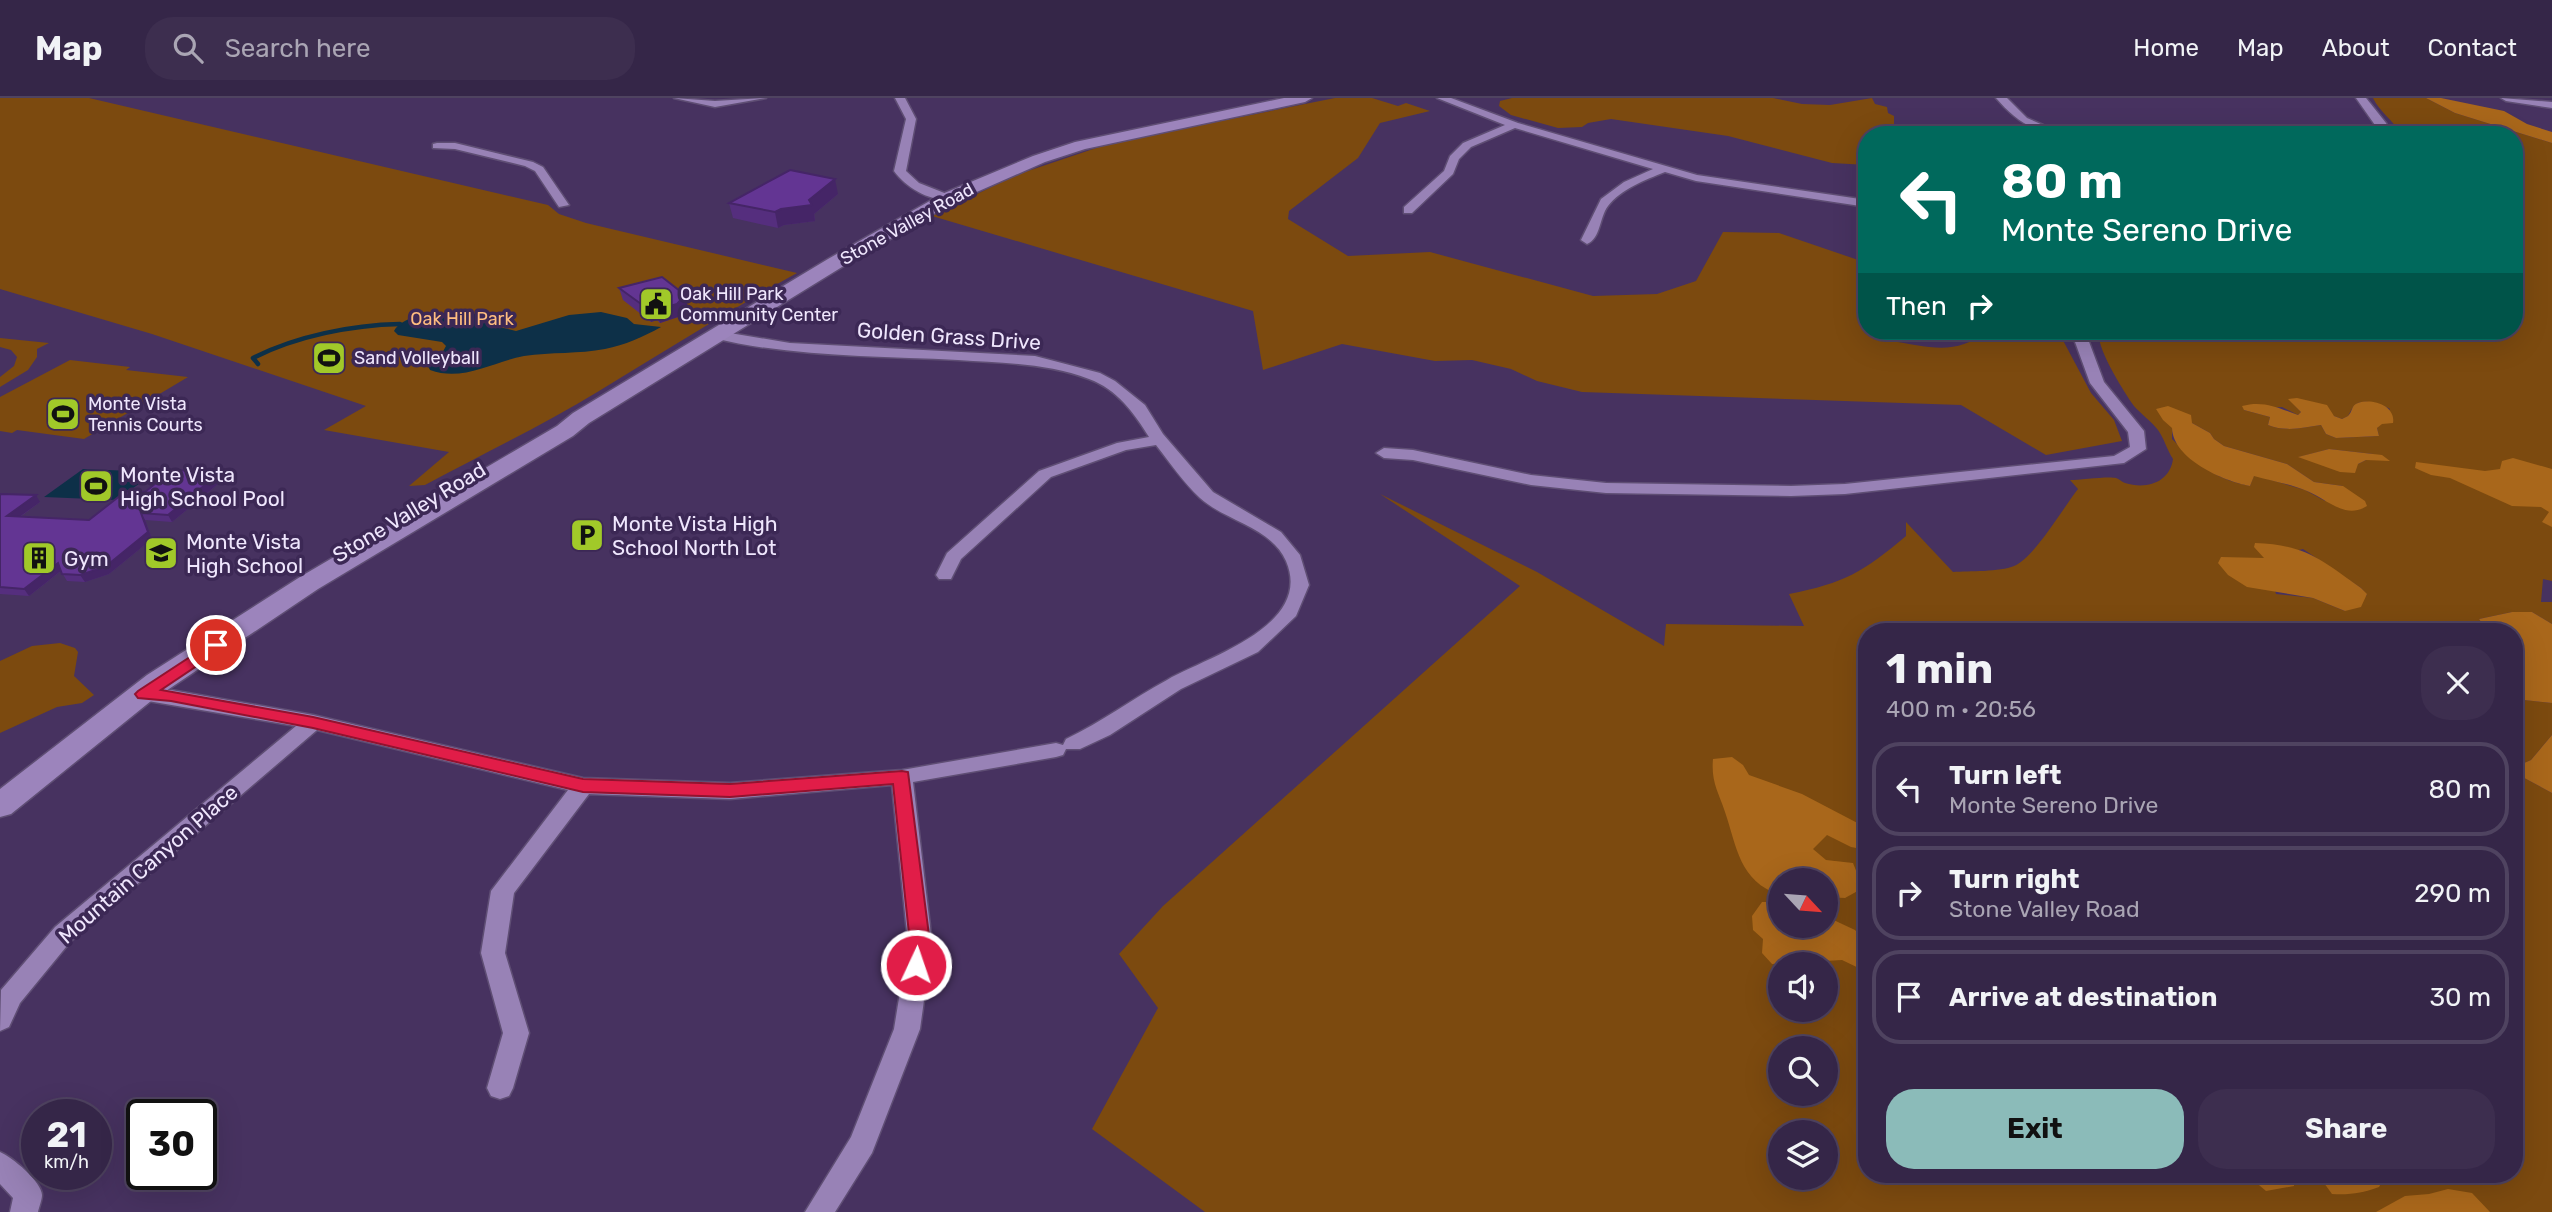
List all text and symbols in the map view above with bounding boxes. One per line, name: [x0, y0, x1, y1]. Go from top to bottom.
search box: [145, 17, 635, 80]
text: Map: [35, 29, 103, 68]
icon: search: [169, 29, 207, 67]
text: Search here: [225, 33, 370, 64]
text: Home: [2133, 34, 2199, 62]
text: Map: [2237, 34, 2284, 62]
text: About: [2322, 34, 2390, 62]
text: Contact: [2428, 34, 2517, 62]
text: 80 m: [2001, 152, 2123, 210]
icon: left: [1886, 154, 1977, 245]
street label: Stone Valley Road: [836, 178, 978, 270]
text: Monte Sereno Drive: [2001, 211, 2292, 249]
place label: Oak Hill Park Community Center: [680, 283, 838, 326]
public building icon: Oak Hill Park Community Center: [637, 285, 675, 323]
icon: right: [1961, 287, 1999, 325]
text: Then: [1886, 291, 1947, 322]
park label: Oak Hill Park: [410, 308, 514, 330]
street label: Golden Grass Drive: [856, 317, 1042, 355]
sports icon: Sand Volleyball: [310, 339, 348, 377]
place label: Sand Volleyball: [354, 347, 480, 369]
place label: Monte Vista Tennis Courts: [88, 393, 203, 436]
sports icon: Monte Vista Tennis Courts: [44, 395, 82, 433]
street label: Stone Valley Road: [328, 456, 490, 568]
place label: Monte Vista High School Pool: [120, 462, 285, 511]
sports icon: Monte Vista High School Pool: [77, 467, 115, 505]
place label: Monte Vista High School North Lot: [612, 511, 778, 560]
parking icon: Monte Vista High School North Lot: [568, 516, 606, 554]
place label: Monte Vista High School: [186, 529, 303, 578]
school or university icon: Monte Vista High School: [142, 534, 180, 572]
building icon: Gym: [20, 539, 58, 577]
place label: Gym: [64, 546, 109, 571]
pin: [186, 615, 246, 675]
icon: arrive: [197, 626, 235, 664]
text: 1 min: [1886, 644, 1993, 694]
button: close: [2421, 646, 2495, 720]
text: 400 m · 20:56: [1886, 695, 2036, 723]
text: Turn left: [1949, 760, 2061, 791]
icon: left: [1890, 770, 1928, 808]
text: 80 m: [2428, 774, 2491, 805]
street label: Mountain Canyon Place: [53, 779, 243, 949]
text: Monte Sereno Drive: [1949, 791, 2158, 819]
text: Turn right: [1949, 864, 2079, 895]
north arrow: [1768, 868, 1838, 938]
map controls: [1768, 868, 1838, 1190]
icon: right: [1890, 874, 1928, 912]
text: 290 m: [2414, 878, 2491, 909]
text: Stone Valley Road: [1949, 895, 2140, 923]
position arrow: [879, 928, 953, 1002]
button: sound: [1768, 952, 1838, 1022]
icon: arrive: [1890, 978, 1928, 1016]
text: Arrive at destination: [1949, 982, 2217, 1013]
text: 30 m: [2429, 982, 2491, 1013]
button: search: [1768, 1036, 1838, 1106]
button: Exit: [1886, 1089, 2184, 1169]
button: Share: [2198, 1089, 2495, 1169]
speed limit sign: 30: [126, 1099, 217, 1190]
text: 21: [46, 1114, 87, 1156]
button: layers: [1768, 1120, 1838, 1190]
text: km/h: [44, 1151, 89, 1173]

